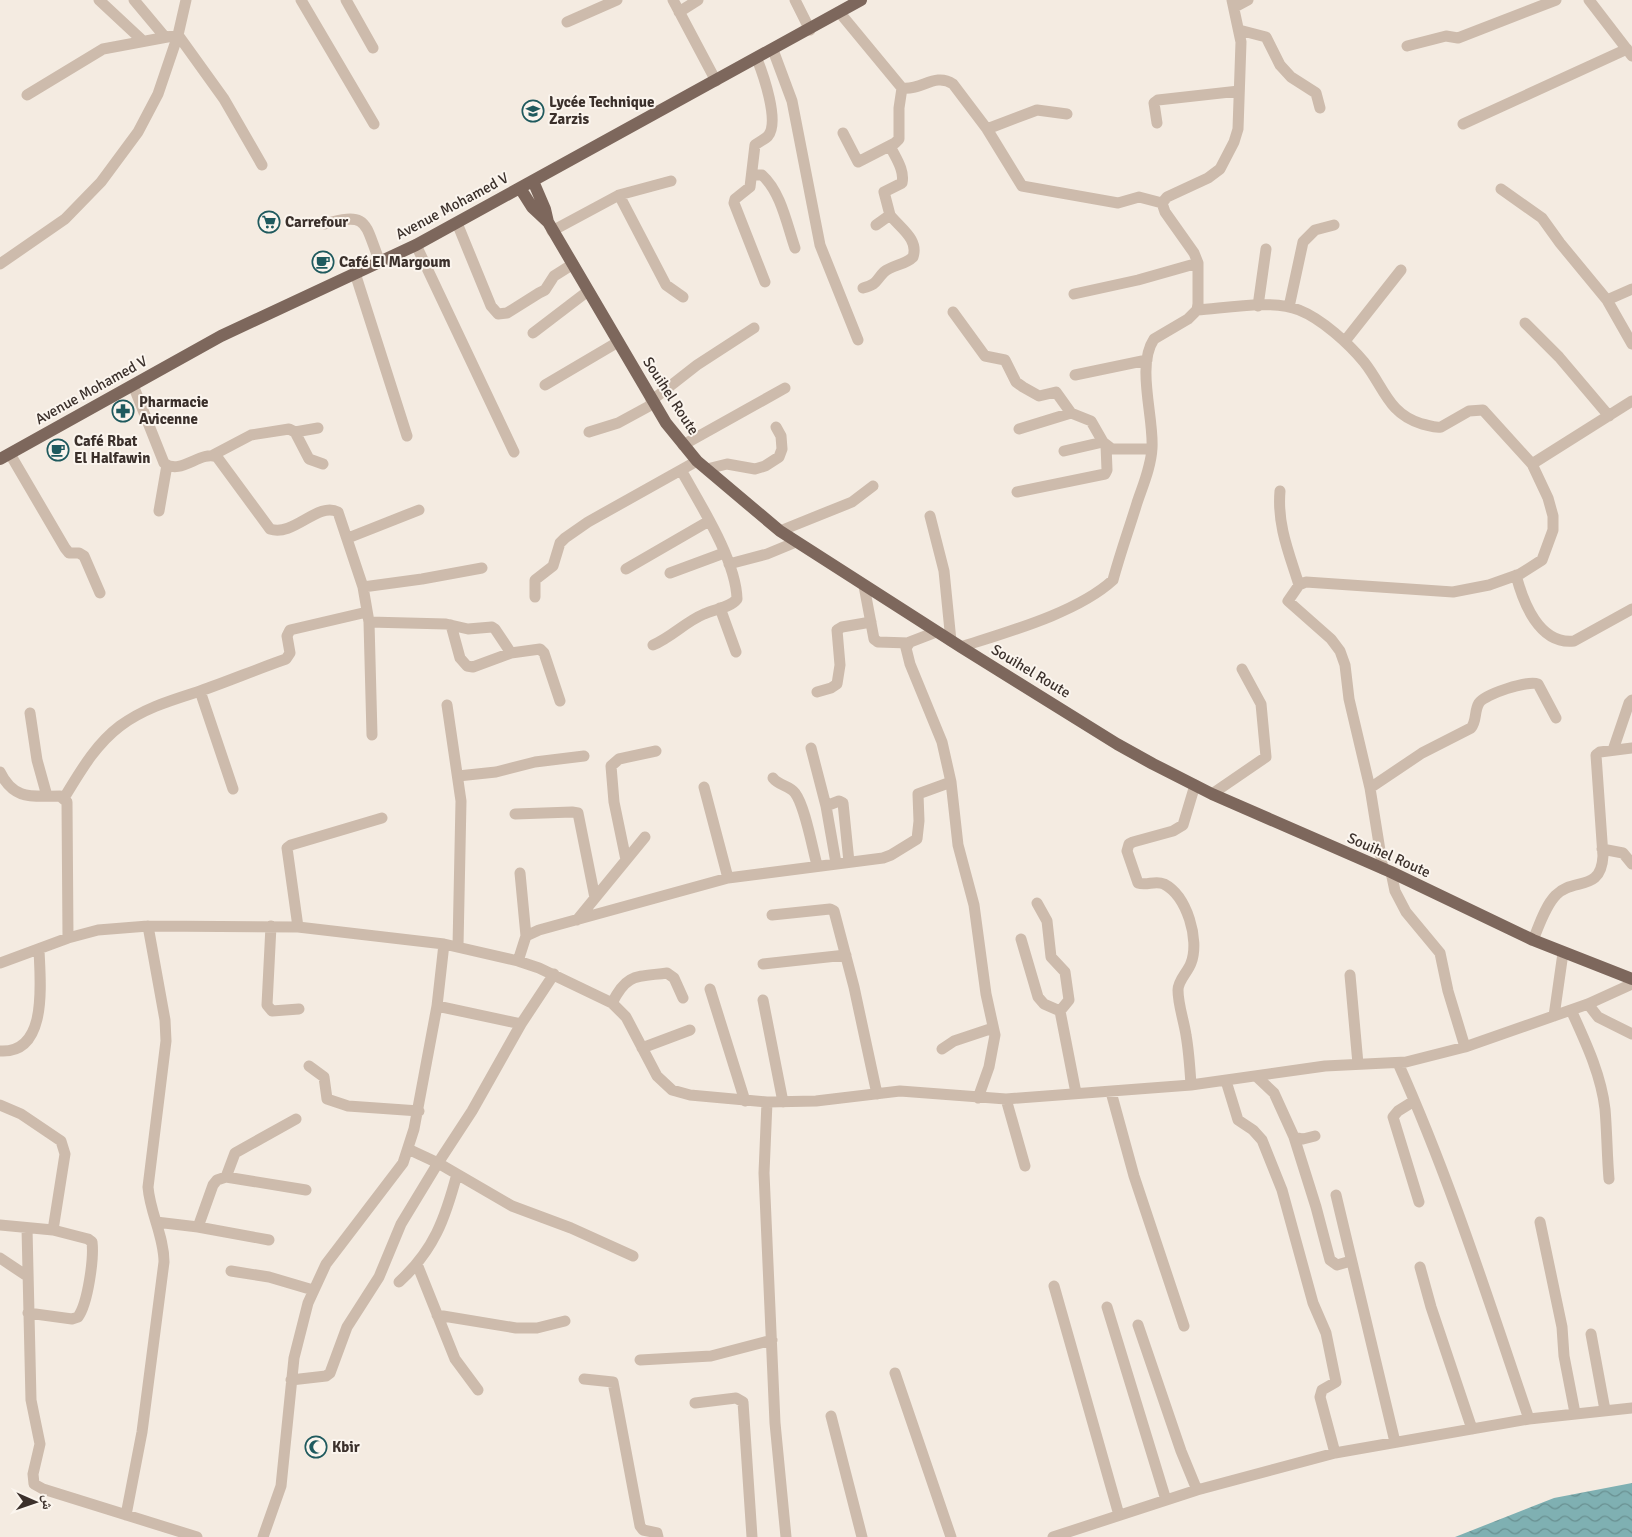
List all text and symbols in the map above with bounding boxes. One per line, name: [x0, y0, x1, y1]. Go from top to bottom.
place label: Lycée Technique Zarzis: [549, 93, 654, 128]
school or university icon: Lycée Technique Zarzis: [521, 99, 545, 123]
street label: Avenue Mohamed V: [392, 168, 512, 243]
supermarket icon: Carrefour: [257, 210, 281, 234]
place label: Carrefour: [285, 213, 348, 231]
cafe icon: Café El Margoum: [311, 250, 335, 274]
place label: Café El Margoum: [339, 253, 451, 271]
street label: Avenue Mohamed V: [32, 352, 150, 428]
street label: Souihel Route: [639, 354, 703, 438]
place label: Pharmacie Avicenne: [139, 393, 209, 428]
pharmacy icon: Pharmacie Avicenne: [111, 399, 135, 423]
place label: Café Rbat El Halfawin: [74, 432, 150, 467]
cafe icon: Café Rbat El Halfawin: [46, 438, 70, 462]
street label: Souihel Route: [988, 640, 1074, 702]
street label: Souihel Route: [1345, 829, 1433, 881]
mosque icon: Kbir: [304, 1435, 328, 1459]
place label: Kbir: [332, 1438, 360, 1456]
north arrow: [10, 1477, 60, 1527]
text: ش: [39, 1495, 56, 1510]

